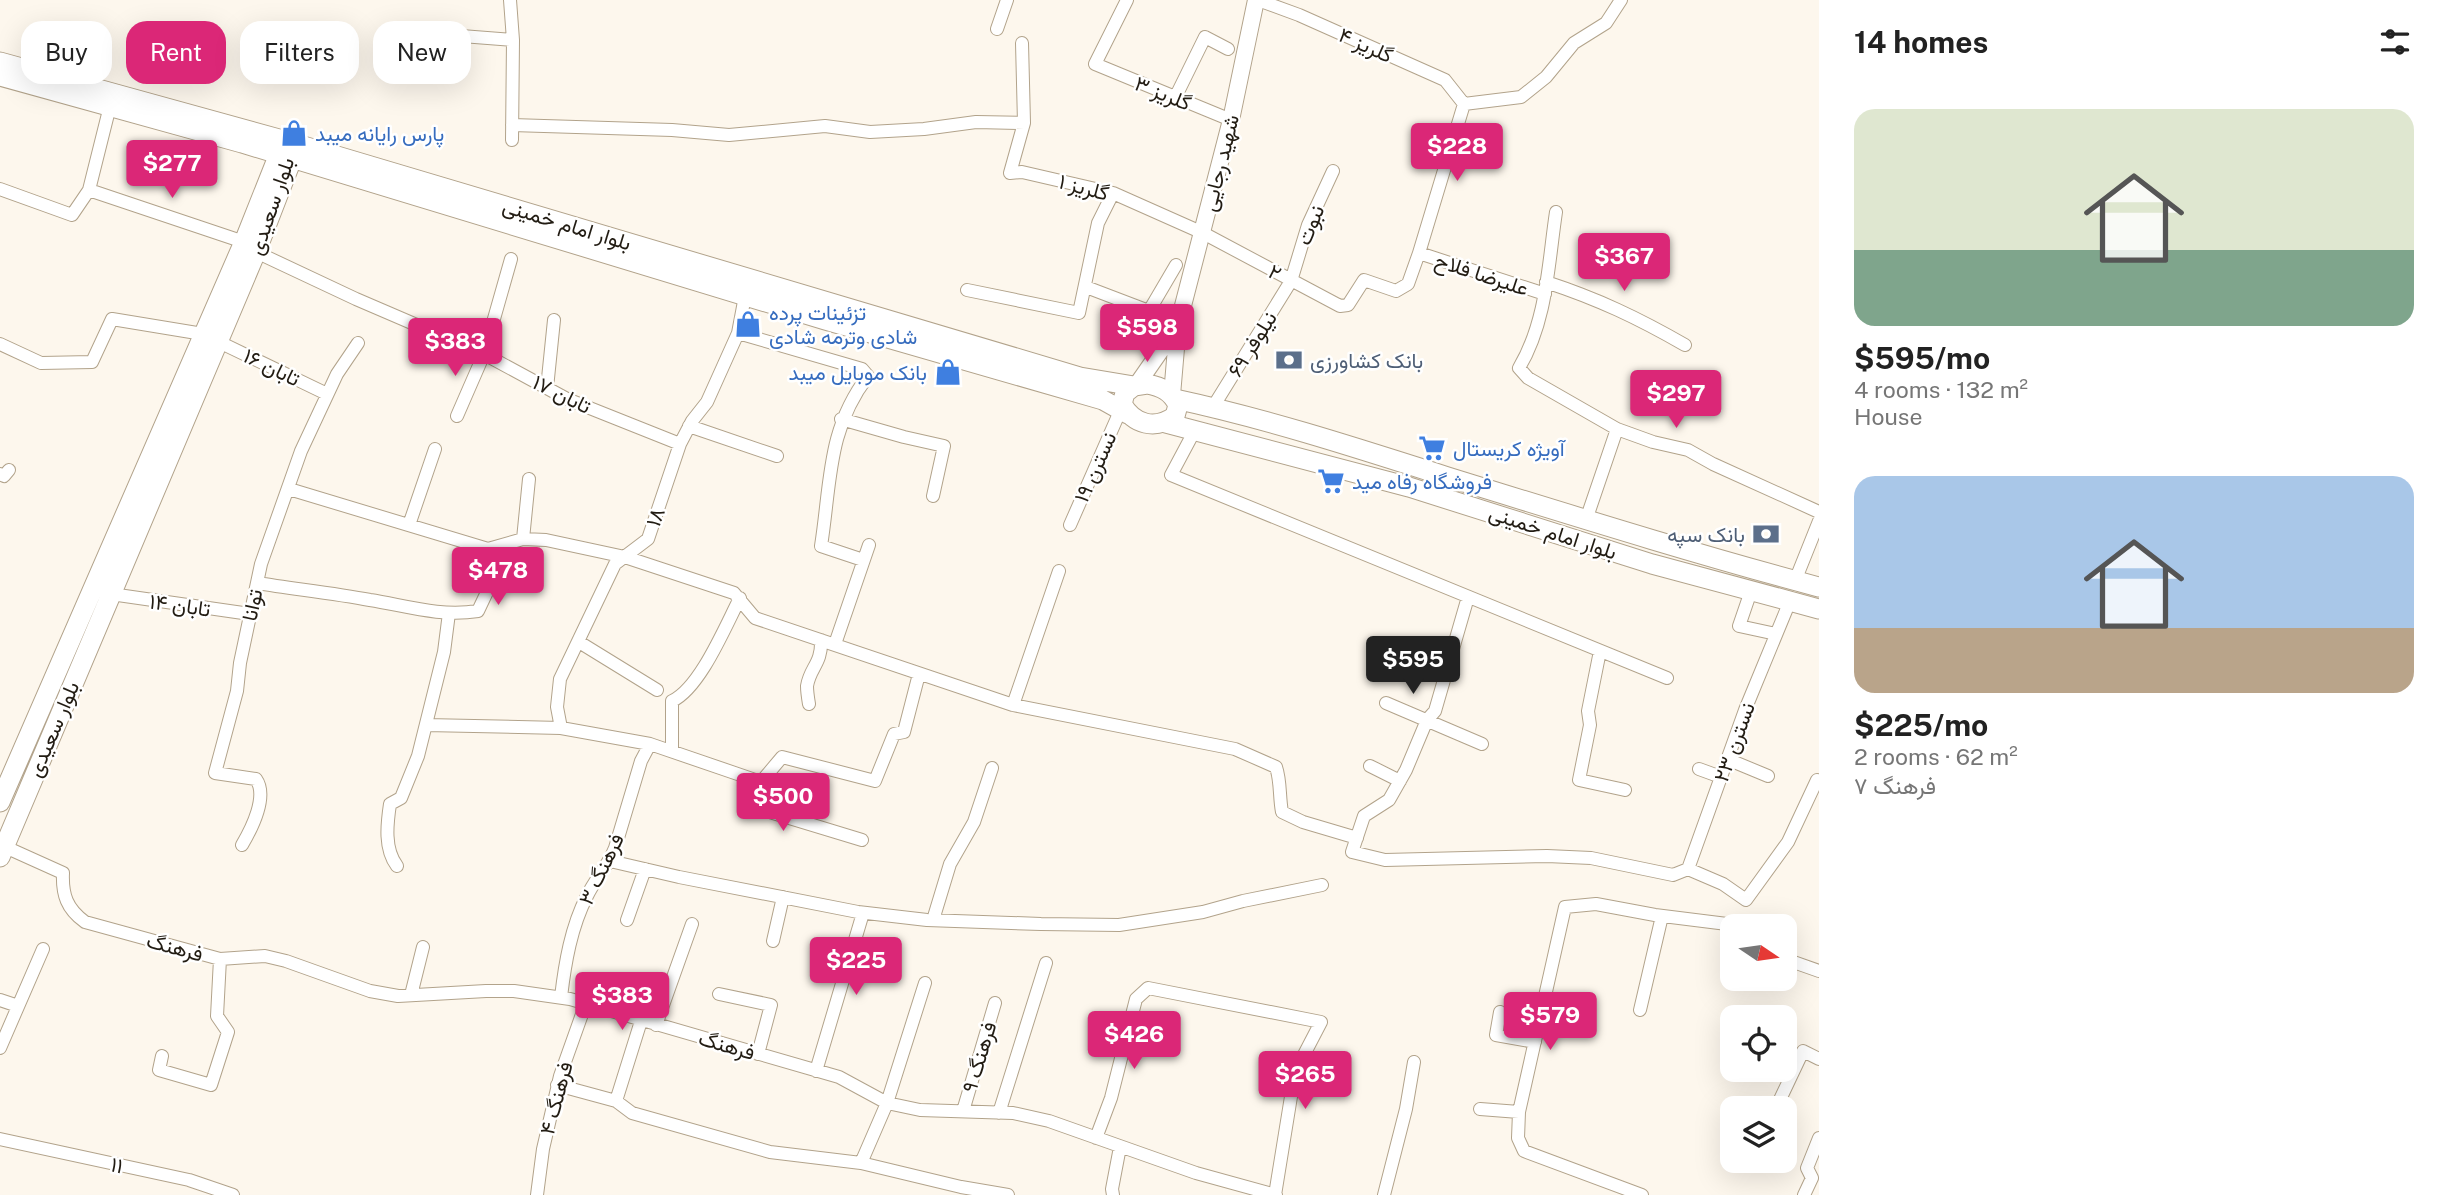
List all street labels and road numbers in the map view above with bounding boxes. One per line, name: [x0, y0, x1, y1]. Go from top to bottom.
street label: گلریز ۴: [1335, 22, 1397, 69]
street label: گلریز ۳: [1131, 70, 1195, 116]
street label: شهید رجایی: [1196, 112, 1245, 214]
street label: بلوار سعیدی: [243, 154, 300, 258]
street label: گلریز ۱: [1056, 168, 1112, 207]
street label: بلوار امام خمینی: [499, 193, 634, 257]
street label: نبوت: [1291, 201, 1330, 249]
street label: علیرضا فلاح: [1431, 247, 1532, 303]
street label: ۲: [1264, 258, 1286, 286]
street label: نیلوفر ۶۹: [1222, 307, 1283, 382]
street label: تابان ۱۶: [240, 343, 304, 391]
street label: تابان ۱۷: [529, 369, 595, 419]
street label: نسترن ۱۹: [1068, 428, 1122, 506]
street label: بلوار امام خمینی: [1485, 500, 1620, 566]
street label: ۱۸: [640, 504, 670, 530]
street label: توانا: [236, 587, 269, 624]
street label: تابان ۱۴: [148, 588, 212, 622]
street label: بلوار سعیدی: [22, 677, 85, 781]
street label: نسترن ۲۳: [1708, 699, 1761, 786]
street label: فرهنگ ۳: [573, 829, 630, 909]
street label: فرهنگ: [144, 927, 206, 967]
street label: فرهنگ ۹: [956, 1019, 1003, 1096]
street label: فرهنگ: [696, 1025, 758, 1066]
street label: فرهنگ ۴: [534, 1059, 579, 1138]
street label: ۱۱: [108, 1151, 126, 1179]

